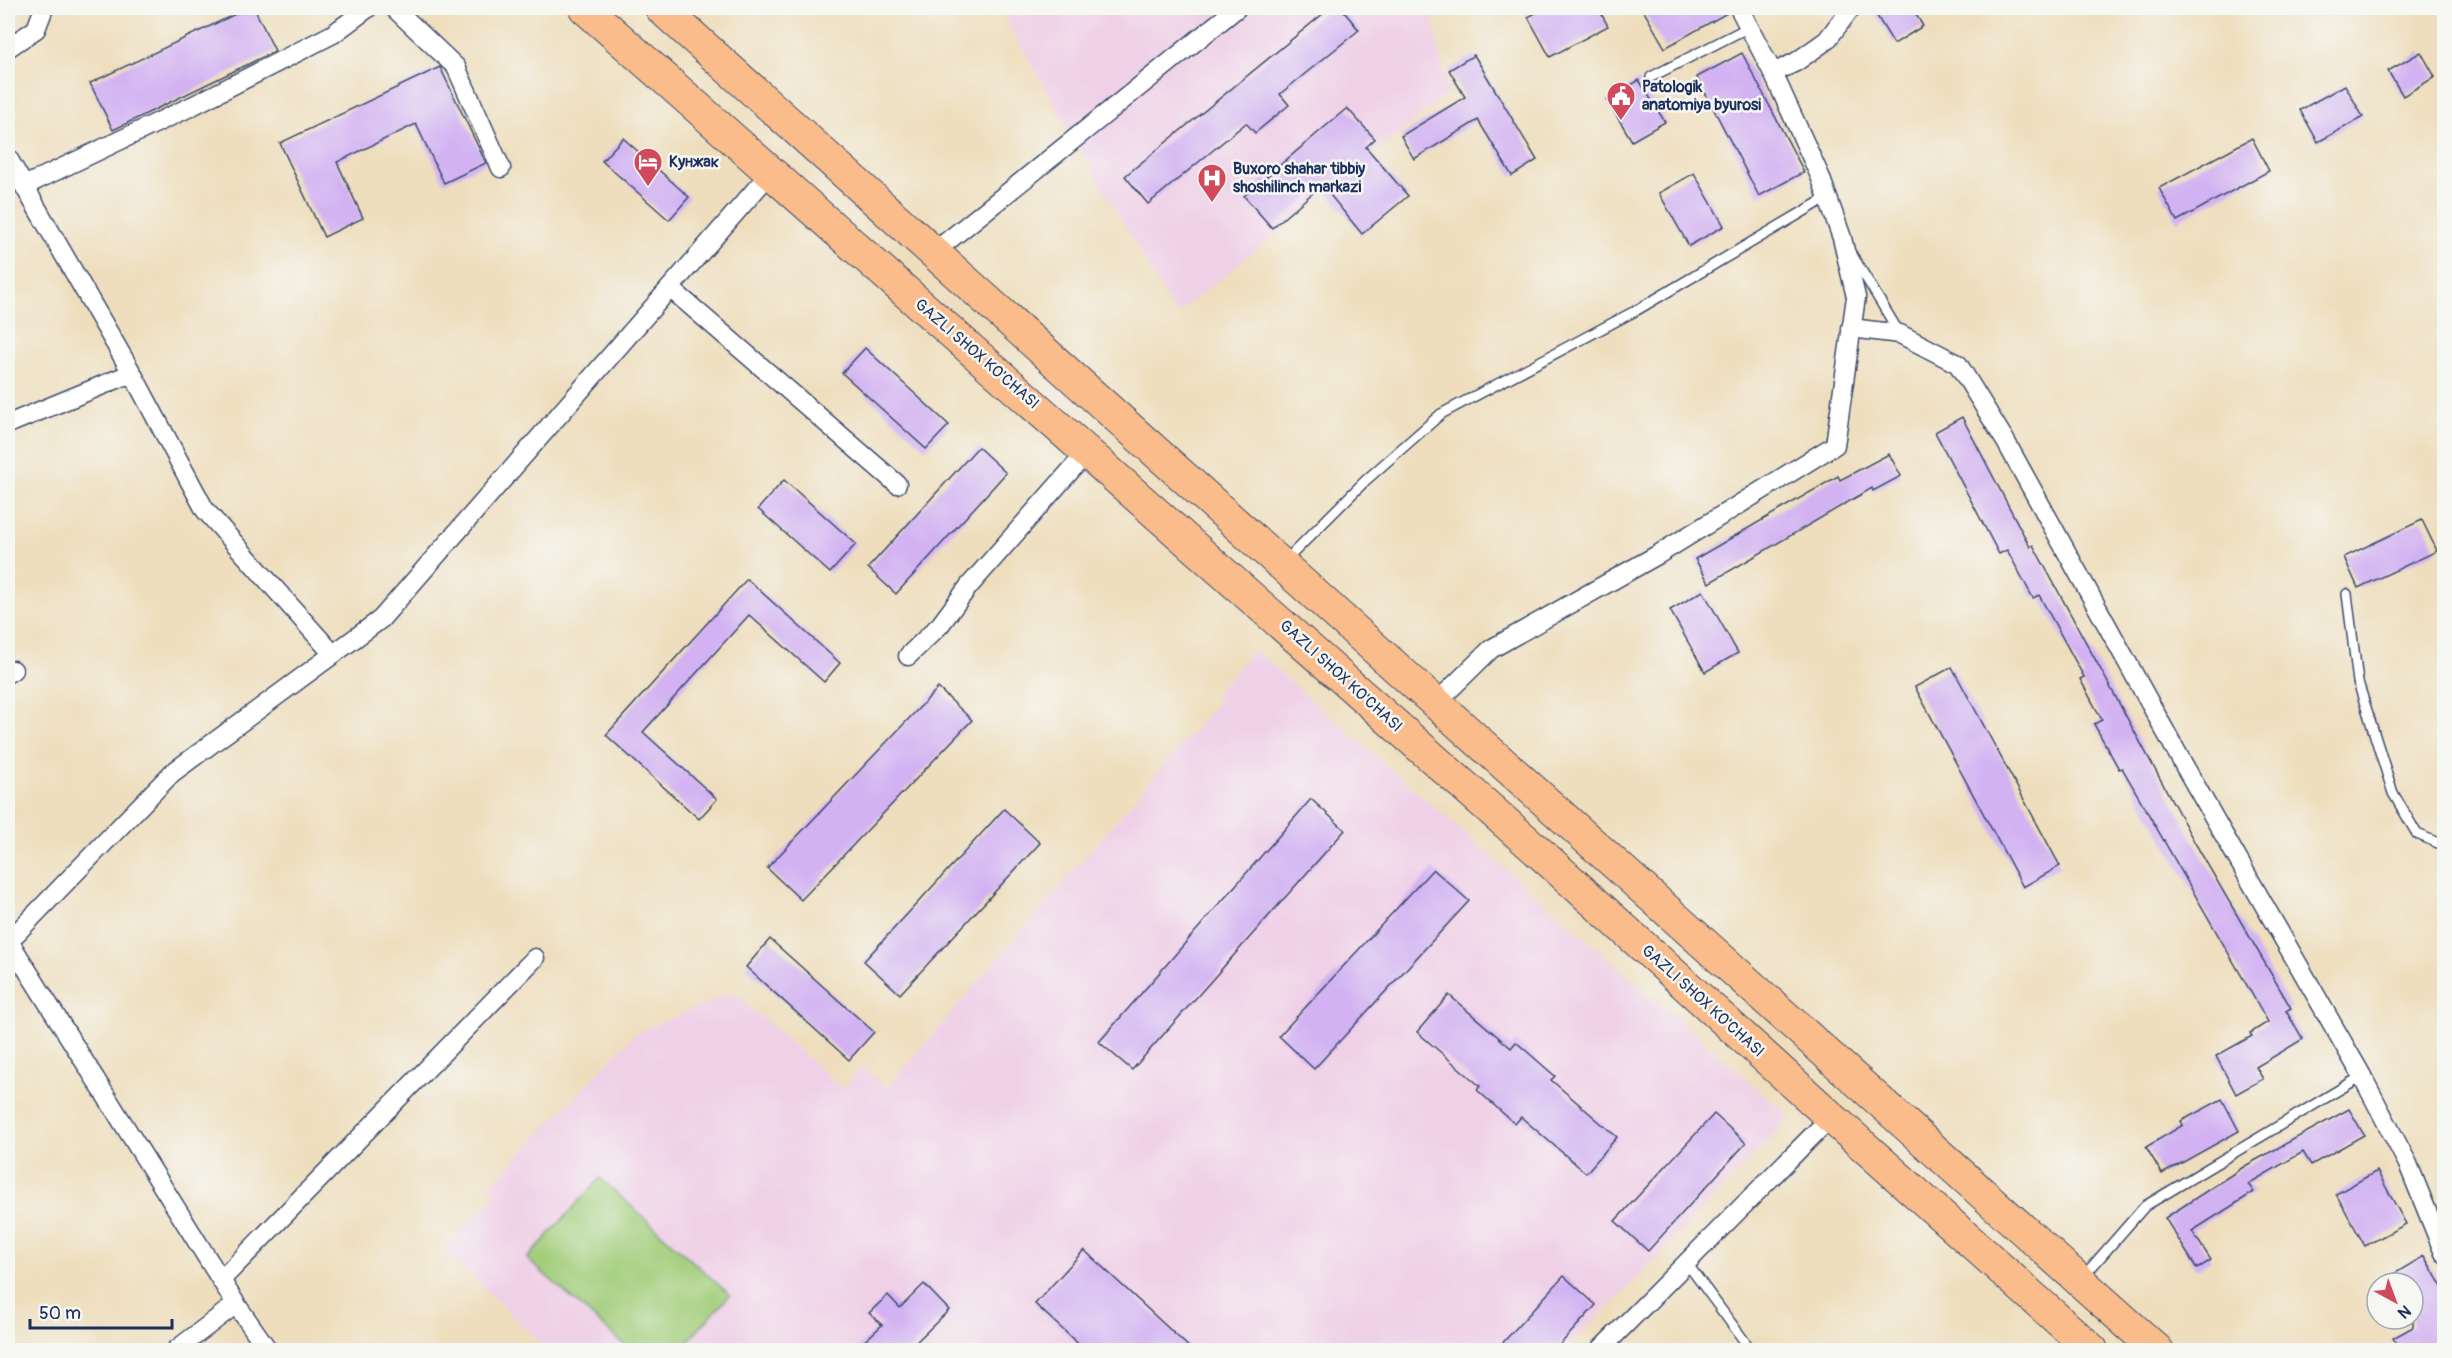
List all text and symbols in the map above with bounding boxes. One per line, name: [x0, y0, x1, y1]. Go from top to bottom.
place label: Patologik anatomiya byurosi: [1642, 77, 1761, 115]
public building icon: Patologik anatomiya byurosi: [1605, 80, 1637, 122]
hotel icon: Кунжак: [632, 146, 664, 188]
place label: Кунжак: [669, 152, 719, 172]
place label: Buxoro shahar tibbiy shoshilinch markazi: [1233, 159, 1365, 197]
hospital icon: Buxoro shahar tibbiy shoshilinch markazi: [1196, 162, 1228, 204]
street label: GAZLI SHOX KO'CHASI: [911, 295, 1043, 413]
street label: GAZLI SHOX KO'CHASI: [1275, 616, 1407, 736]
street label: GAZLI SHOX KO'CHASI: [1637, 941, 1769, 1061]
north arrow: [2365, 1271, 2425, 1331]
scale bar: [30, 1292, 172, 1330]
text: N: [2393, 1300, 2415, 1323]
text: 50 m: [39, 1302, 81, 1325]

